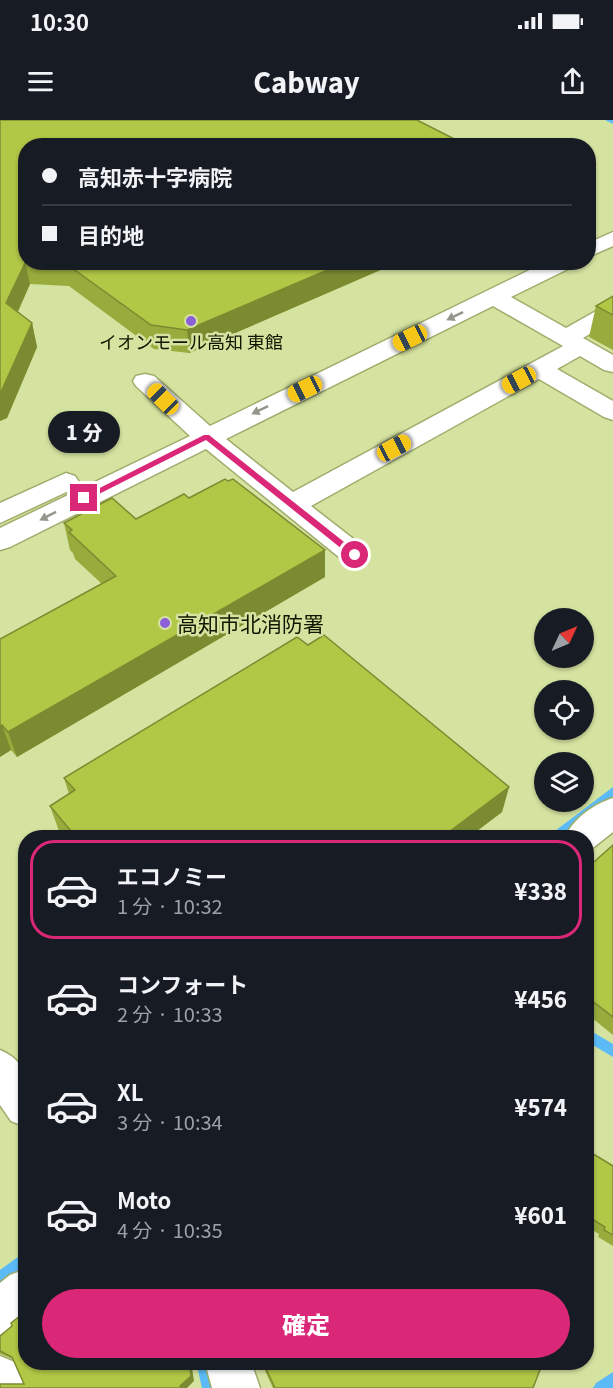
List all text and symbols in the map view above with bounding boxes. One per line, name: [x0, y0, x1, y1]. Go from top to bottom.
text: 10:30: [30, 5, 89, 37]
text: Cabway: [253, 62, 360, 101]
icon: menu: [24, 65, 57, 98]
icon: share: [556, 65, 589, 98]
text: 高知赤十字病院: [78, 160, 232, 192]
text: 目的地: [78, 218, 144, 250]
one-way arrow: [446, 312, 463, 321]
marker: イオンモール高知 東館: [184, 314, 198, 328]
car: [390, 322, 430, 354]
place label: イオンモール高知 東館: [99, 328, 283, 354]
car: [499, 364, 539, 396]
car: [285, 373, 325, 405]
car: [144, 380, 182, 418]
one-way arrow: [252, 406, 269, 415]
callout: 1 分: [48, 411, 120, 453]
text: 1 分: [66, 417, 102, 446]
car: [374, 432, 414, 464]
route end: [70, 484, 97, 511]
one-way arrow: [40, 511, 57, 521]
route start: [341, 541, 368, 568]
place label: 高知市北消防署: [177, 608, 324, 638]
north arrow: [534, 608, 594, 668]
map controls: [534, 608, 594, 812]
marker: 高知市北消防署: [158, 616, 172, 630]
button: locate: [534, 680, 594, 740]
button: layers: [534, 752, 594, 812]
text: エコノミー: [117, 859, 227, 891]
icon: car: [45, 863, 99, 917]
text: ¥338: [514, 874, 567, 906]
text: 1 分 · 10:32: [117, 891, 223, 920]
text: コンフォート: [117, 967, 248, 999]
icon: car: [45, 971, 99, 1025]
text: ¥456: [514, 982, 567, 1014]
text: 2 分 · 10:33: [117, 999, 223, 1028]
text: XL: [117, 1075, 144, 1107]
icon: car: [45, 1079, 99, 1133]
text: ¥574: [514, 1090, 567, 1122]
text: 3 分 · 10:34: [117, 1107, 223, 1136]
text: Moto: [117, 1183, 171, 1215]
icon: car: [45, 1187, 99, 1241]
text: ¥601: [514, 1198, 567, 1230]
text: 4 分 · 10:35: [117, 1215, 223, 1244]
button: 確定: [42, 1289, 570, 1358]

